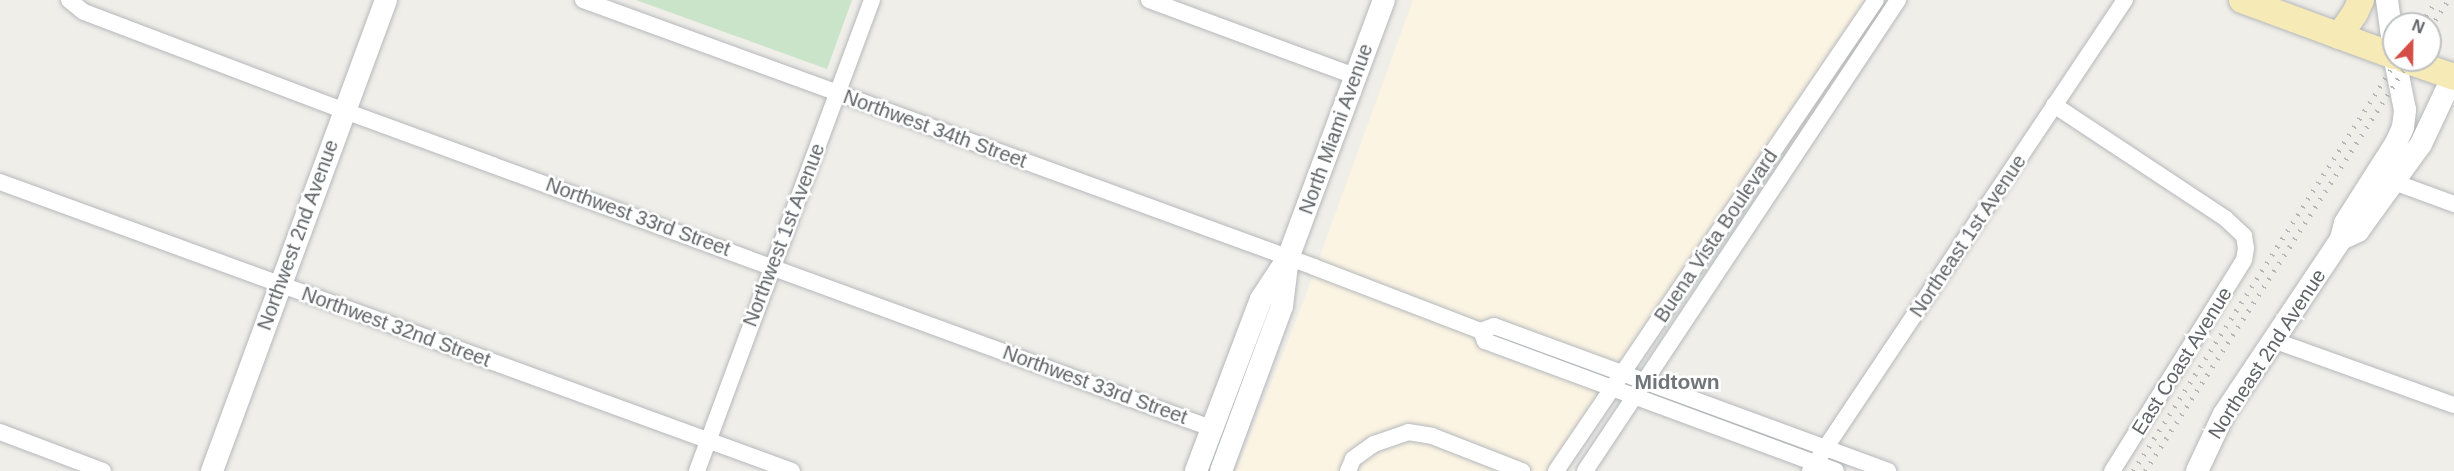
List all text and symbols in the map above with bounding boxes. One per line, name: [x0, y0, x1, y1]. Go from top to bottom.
north arrow: [2382, 12, 2442, 72]
text: N: [2410, 17, 2427, 37]
street label: North Miami Avenue: [1294, 40, 1378, 218]
street label: Northwest 34th Street: [840, 85, 1030, 173]
street label: Northwest 2nd Avenue: [252, 136, 344, 334]
street label: Northwest 1st Avenue: [738, 140, 830, 330]
street label: Buena Vista Boulevard: [1649, 145, 1783, 327]
street label: Northeast 1st Avenue: [1904, 150, 2032, 322]
street label: Northwest 33rd Street: [542, 172, 734, 262]
street label: Northeast 2nd Avenue: [2203, 264, 2331, 444]
street label: Northwest 32nd Street: [298, 282, 494, 372]
street label: East Coast Avenue: [2127, 282, 2237, 440]
street label: Northwest 33rd Street: [999, 340, 1191, 430]
district label: Midtown: [1634, 369, 1720, 395]

